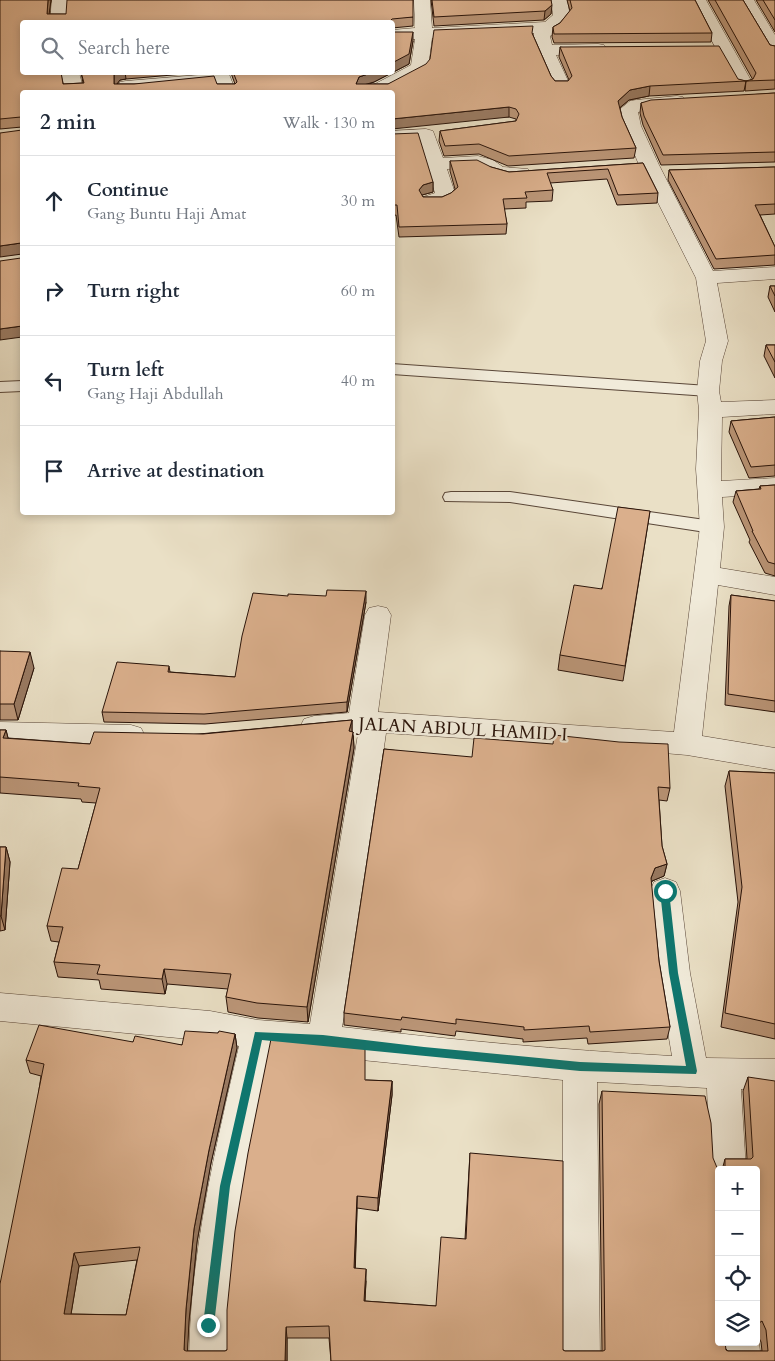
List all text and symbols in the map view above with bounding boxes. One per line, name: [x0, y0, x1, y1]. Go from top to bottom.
search box: [20, 20, 395, 75]
icon: search: [38, 34, 66, 62]
text: Search here: [78, 35, 170, 61]
text: 2 min: [40, 108, 96, 137]
text: Walk · 130 m: [283, 112, 375, 134]
text: Continue: [87, 177, 169, 203]
icon: ahead: [40, 187, 68, 215]
text: 30 m: [341, 190, 375, 212]
text: Gang Buntu Haji Amat: [87, 203, 246, 225]
icon: right: [40, 277, 68, 305]
text: Turn right: [87, 278, 179, 304]
text: 60 m: [341, 280, 375, 302]
text: Turn left: [87, 357, 164, 383]
icon: left: [40, 367, 68, 395]
text: 40 m: [341, 370, 375, 392]
text: Gang Haji Abdullah: [87, 383, 224, 405]
icon: arrive: [40, 457, 68, 485]
text: Arrive at destination: [87, 458, 264, 484]
street label: JALAN ABDUL HAMID I: [355, 711, 568, 747]
route start: [654, 880, 677, 903]
map controls: [715, 1166, 760, 1346]
button: +: [715, 1166, 760, 1211]
button: −: [715, 1211, 760, 1256]
button: locate: [715, 1256, 760, 1301]
button: layers: [715, 1301, 760, 1346]
route end: [197, 1314, 220, 1337]

